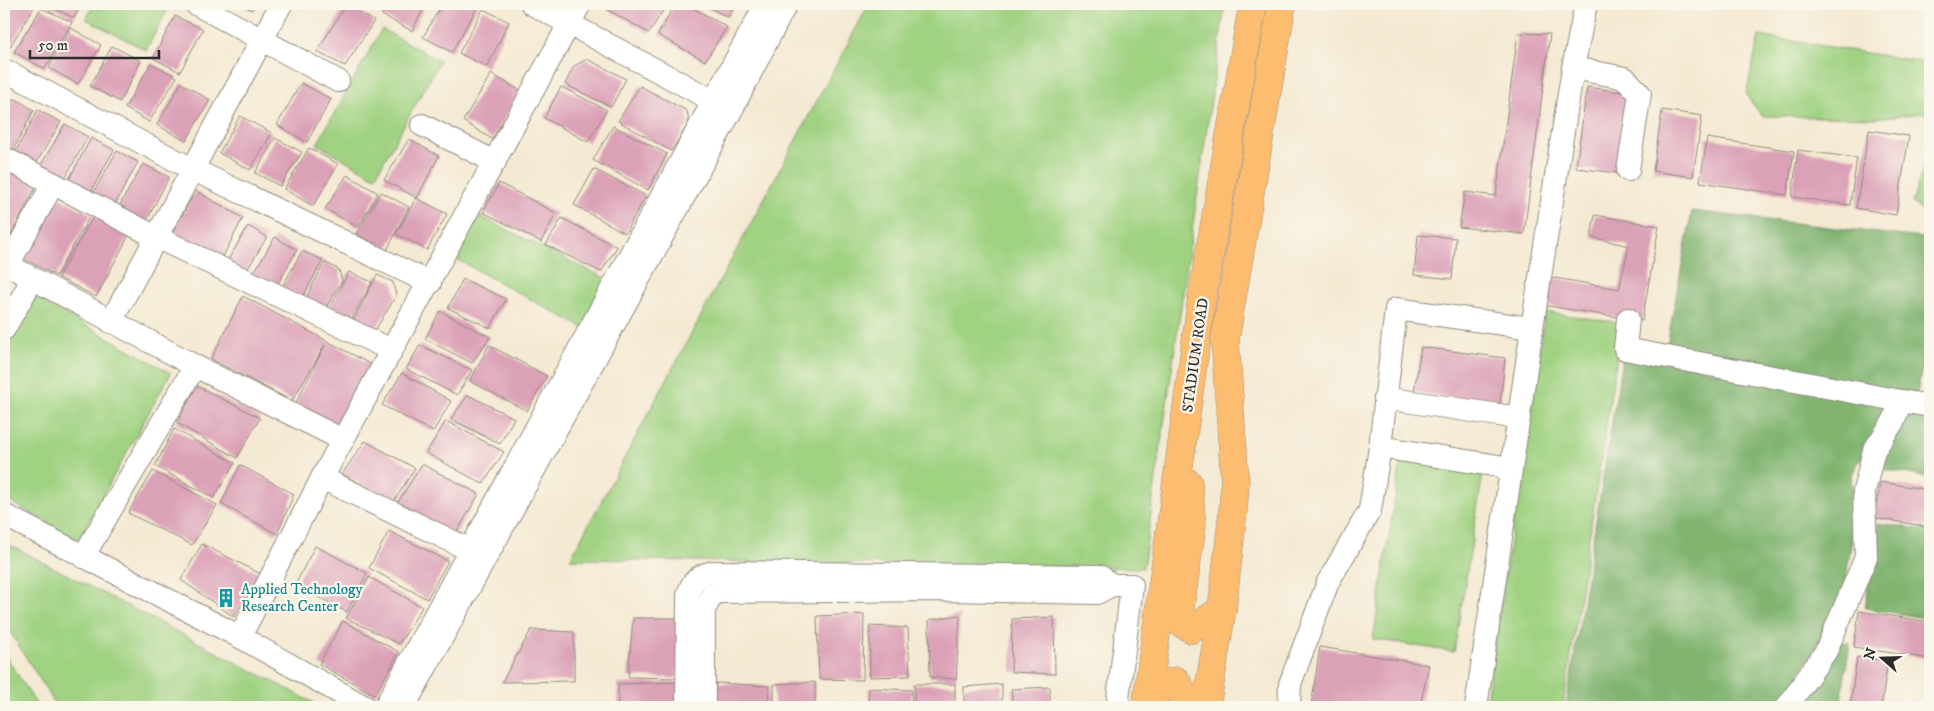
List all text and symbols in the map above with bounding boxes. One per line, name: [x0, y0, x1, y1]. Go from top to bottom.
scale bar: [30, 28, 159, 60]
text: 50 m: [38, 36, 68, 55]
street label: STADIUM ROAD: [1178, 297, 1213, 413]
place label: Applied Technology Research Center: [241, 580, 363, 616]
building icon: Applied Technology Research Center: [215, 587, 237, 609]
north arrow: [1856, 634, 1906, 684]
text: N: [1860, 645, 1881, 662]

